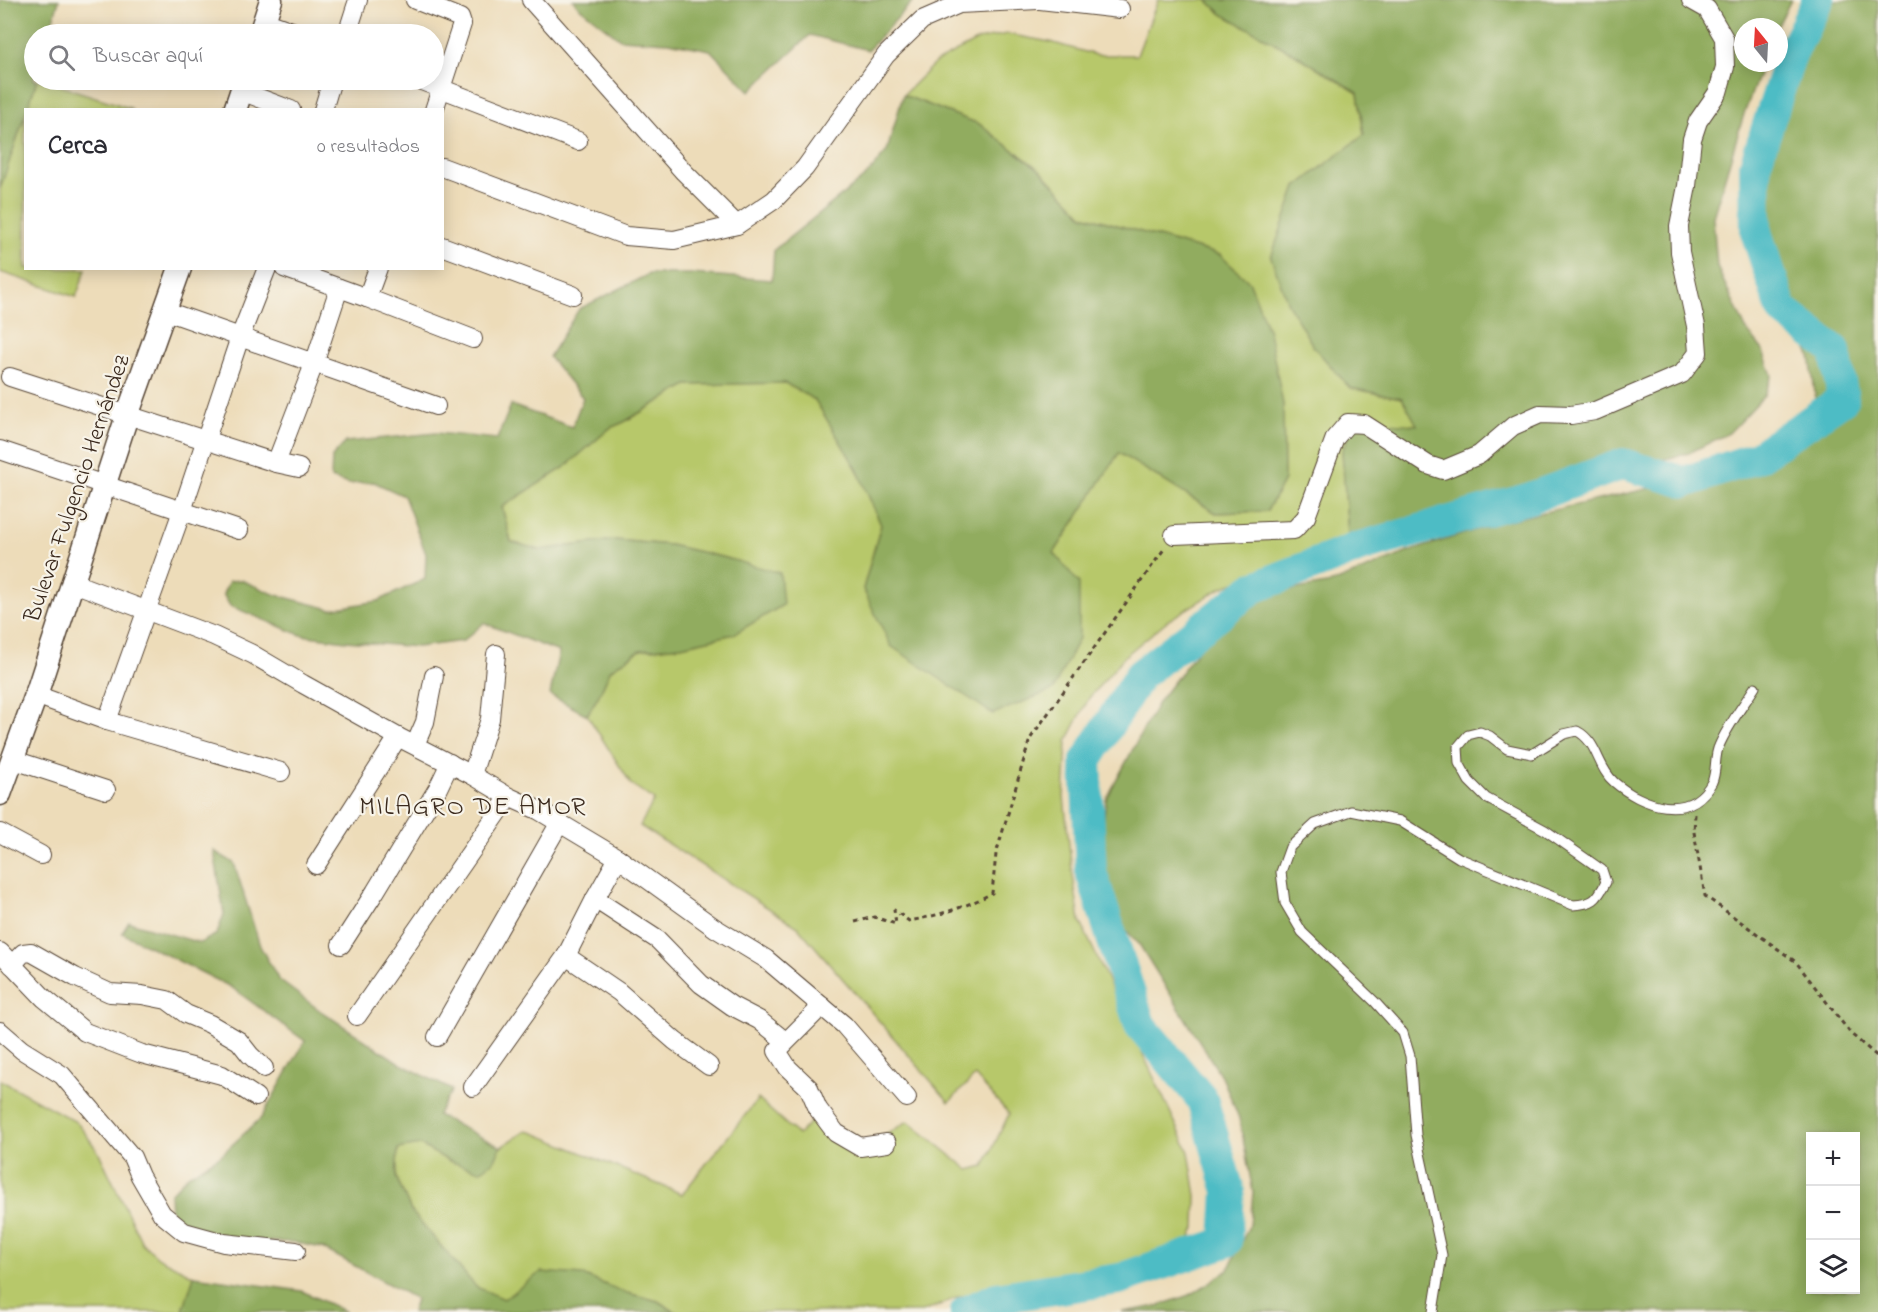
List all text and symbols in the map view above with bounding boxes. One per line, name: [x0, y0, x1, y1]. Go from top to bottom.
north arrow: [1734, 18, 1788, 72]
search box: [24, 24, 444, 90]
icon: search: [45, 41, 78, 74]
text: Buscar aquí: [93, 41, 203, 73]
text: Cerca: [48, 128, 108, 166]
text: 0 resultados: [317, 133, 420, 162]
street label: Bulevar Fulgencio Hernández: [16, 349, 141, 628]
district label: MILAGRO DE AMOR: [359, 789, 587, 827]
map controls: [1806, 1132, 1860, 1294]
button: +: [1806, 1132, 1860, 1186]
button: −: [1806, 1186, 1860, 1240]
button: layers: [1806, 1240, 1860, 1294]

